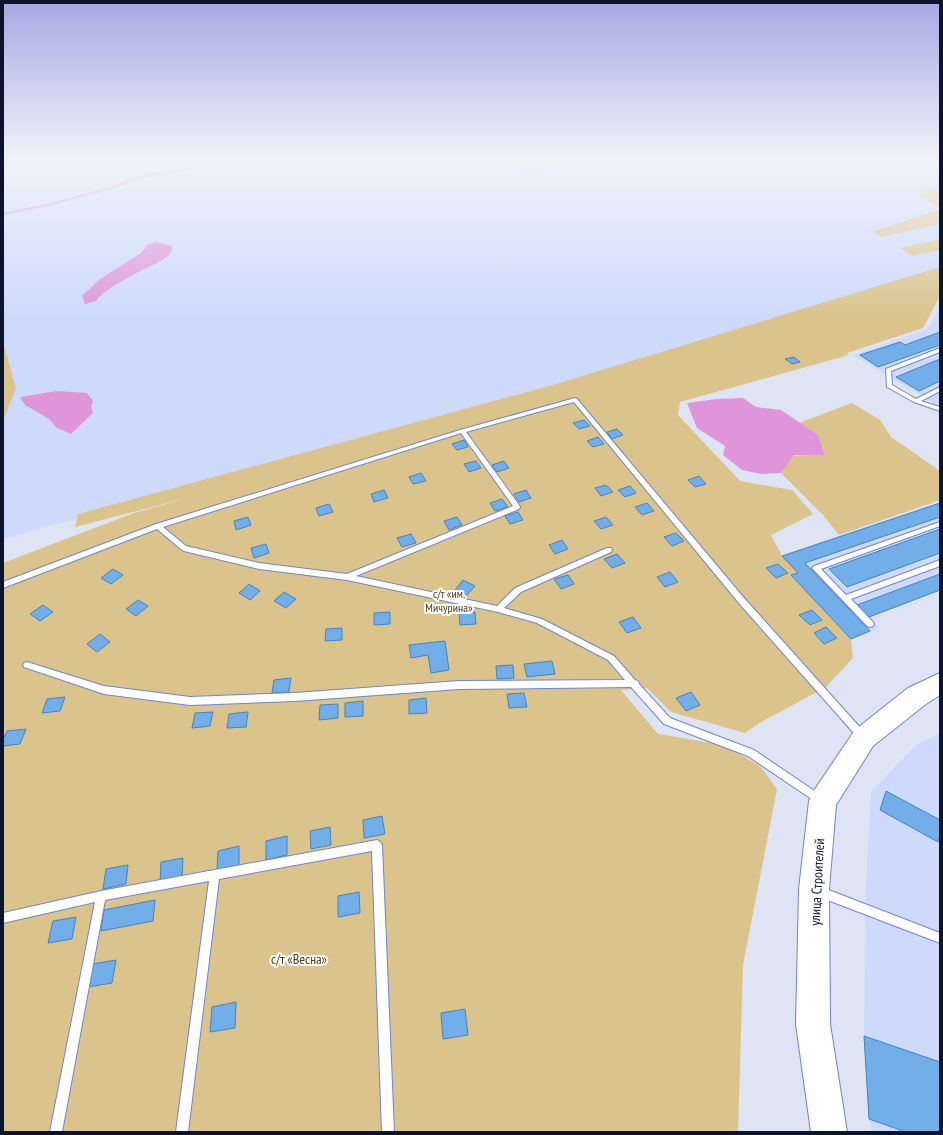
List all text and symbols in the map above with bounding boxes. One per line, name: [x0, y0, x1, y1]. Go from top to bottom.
park label: с/т «им. Мичурина»: [425, 586, 473, 615]
street label: улица Строителей: [806, 838, 828, 926]
park label: с/т «Весна»: [271, 950, 327, 968]

